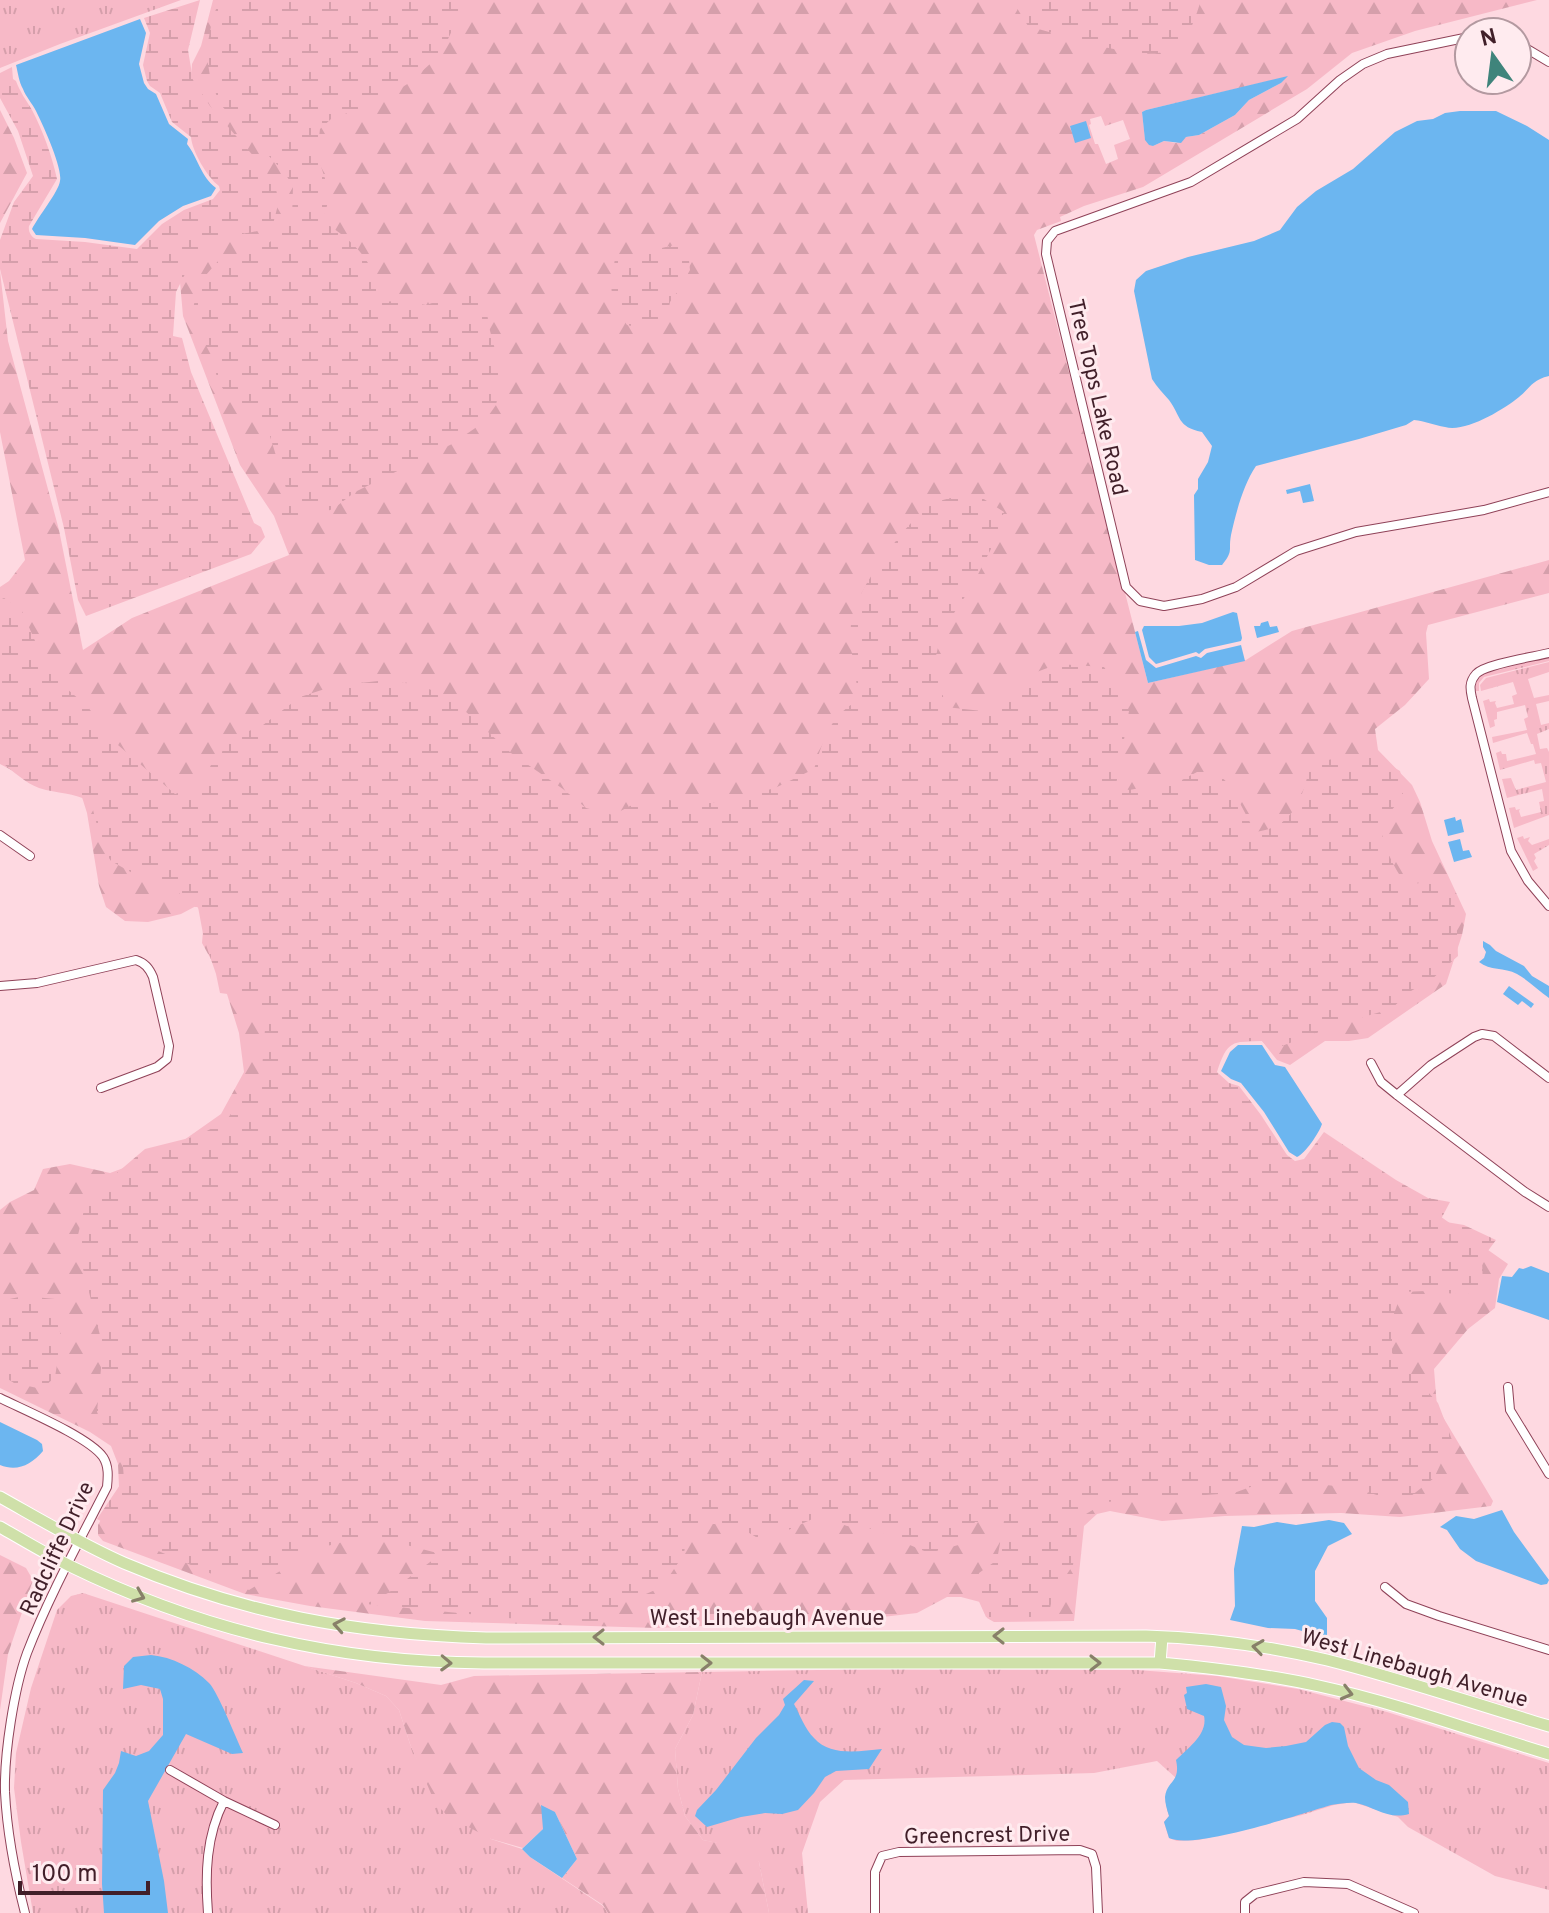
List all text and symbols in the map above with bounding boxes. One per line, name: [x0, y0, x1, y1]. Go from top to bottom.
north arrow: [1453, 16, 1533, 96]
text: N: [1478, 24, 1500, 54]
street label: Tree Tops Lake Road: [1061, 297, 1132, 498]
street label: Radcliffe Drive: [15, 1478, 101, 1620]
one-way arrow: [131, 1587, 145, 1603]
street label: West Linebaugh Avenue: [650, 1606, 884, 1633]
one-way arrow: [332, 1618, 346, 1635]
street label: West Linebaugh Avenue: [1298, 1624, 1531, 1715]
one-way arrow: [992, 1627, 1005, 1645]
one-way arrow: [592, 1628, 605, 1646]
one-way arrow: [1251, 1639, 1265, 1656]
one-way arrow: [440, 1654, 453, 1671]
one-way arrow: [700, 1654, 713, 1672]
one-way arrow: [1089, 1654, 1102, 1672]
one-way arrow: [1340, 1684, 1354, 1701]
street label: Greencrest Drive: [904, 1822, 1071, 1851]
scale bar: [20, 1845, 148, 1895]
text: 100 m: [32, 1860, 98, 1890]

